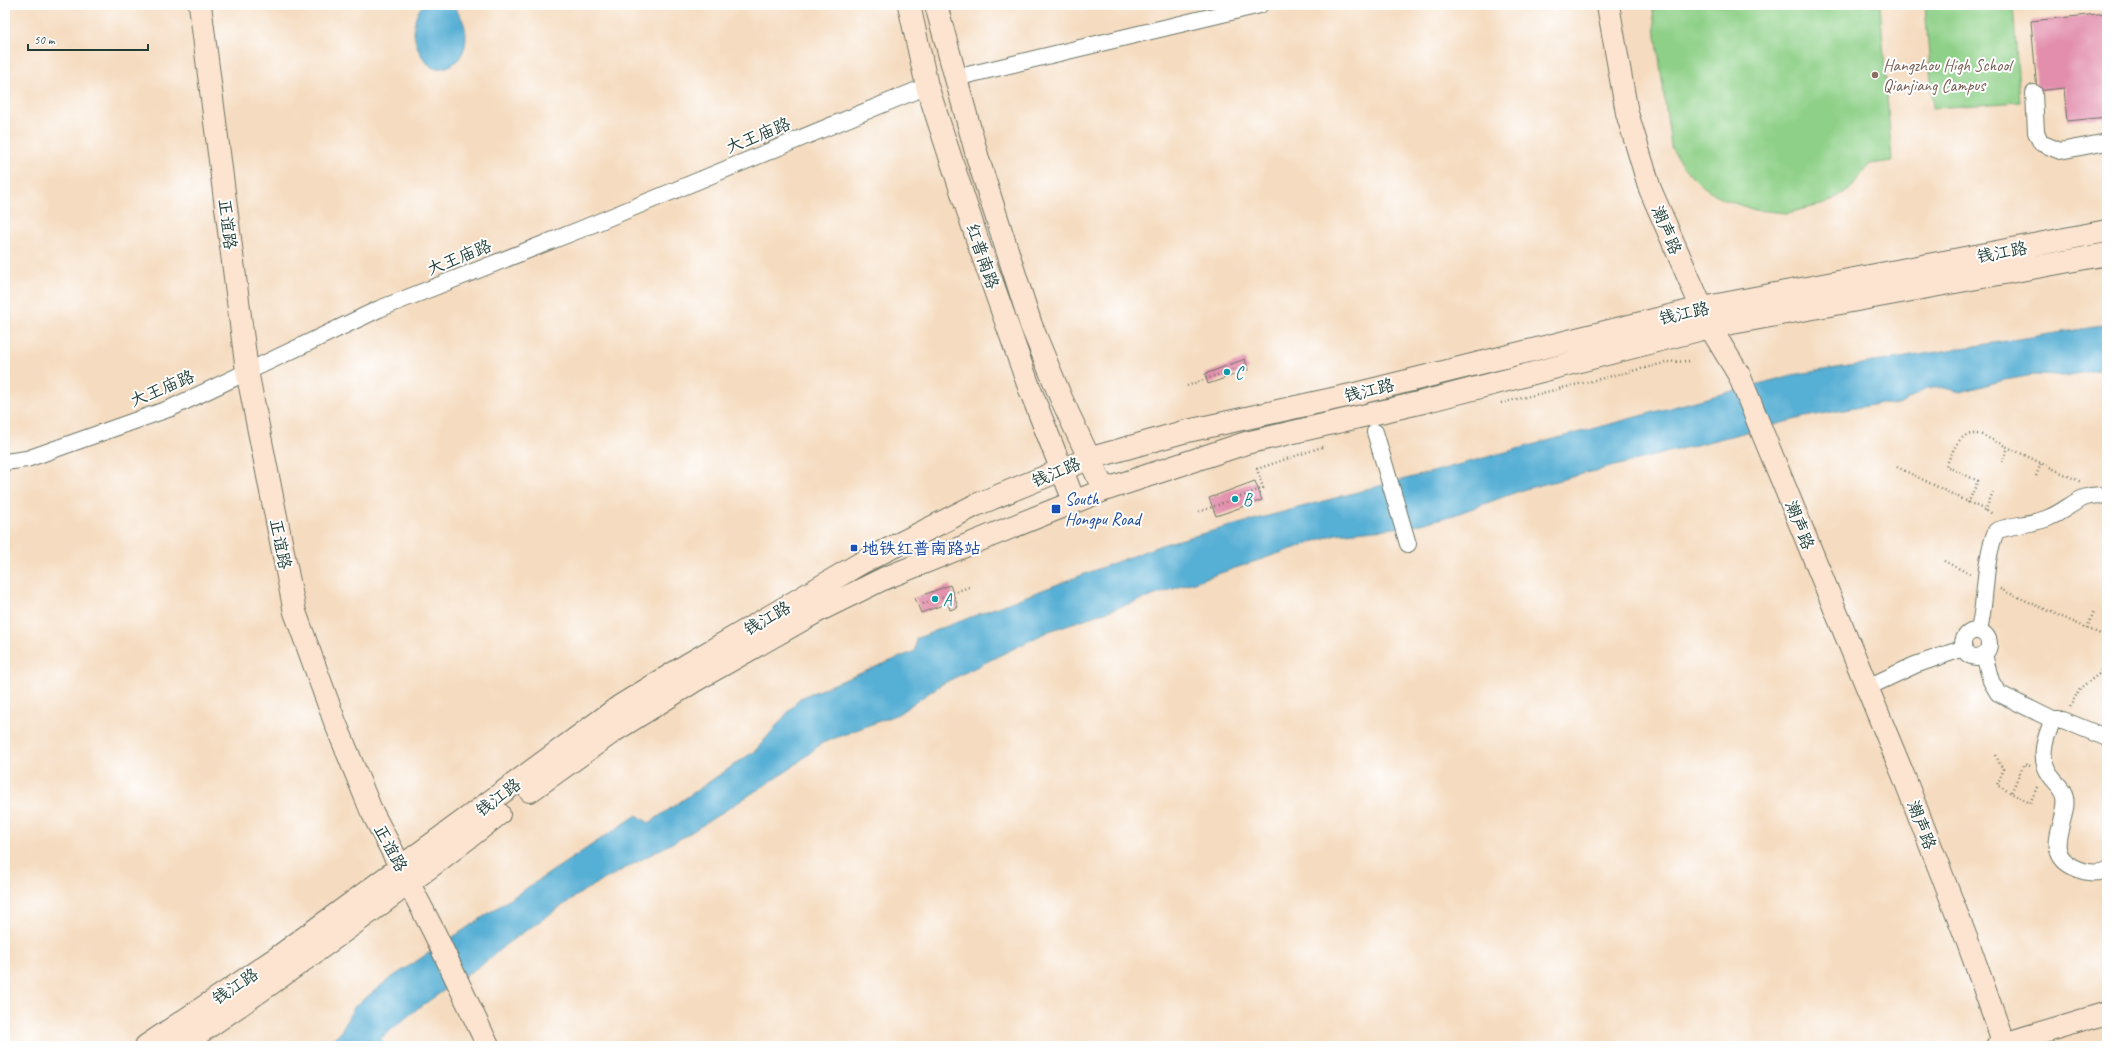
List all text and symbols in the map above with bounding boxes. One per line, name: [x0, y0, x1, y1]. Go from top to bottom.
scale bar: [28, 26, 148, 52]
text: 50 m: [34, 32, 56, 48]
place label: Hangzhou High School Qianjiang Campus: [1883, 55, 2014, 96]
marker: Hangzhou High School Qianjiang Campus: [1870, 70, 1880, 80]
street label: 大王庙路: [723, 113, 794, 158]
street label: 正谊路: [214, 197, 241, 251]
street label: 潮声路: [1647, 203, 1686, 258]
street label: 红普南路: [962, 221, 1004, 292]
street label: 大王庙路: [424, 235, 495, 280]
street label: 钱江路: [1975, 237, 2029, 268]
street label: 钱江路: [1657, 298, 1711, 329]
place label: C: [1235, 362, 1245, 383]
street label: 大王庙路: [127, 366, 198, 411]
marker: C: [1222, 367, 1232, 377]
street label: 钱江路: [1342, 374, 1396, 407]
street label: 钱江路: [1029, 453, 1084, 492]
place label: South Hongpu Road: [1065, 489, 1142, 530]
place label: B: [1243, 489, 1253, 510]
marker: B: [1230, 494, 1240, 504]
street label: 潮声路: [1780, 498, 1819, 553]
marker: South Hongpu Road: [1050, 503, 1062, 515]
street label: 正谊路: [265, 517, 296, 571]
place label: 地铁红普南路站: [862, 538, 981, 559]
marker: 地铁红普南路站: [849, 543, 859, 553]
place label: A: [943, 589, 953, 610]
marker: A: [930, 594, 940, 604]
street label: 钱江路: [740, 597, 795, 640]
street label: 钱江路: [472, 774, 525, 821]
street label: 潮声路: [1903, 798, 1940, 853]
street label: 正谊路: [369, 821, 412, 876]
street label: 钱江路: [208, 963, 262, 1009]

